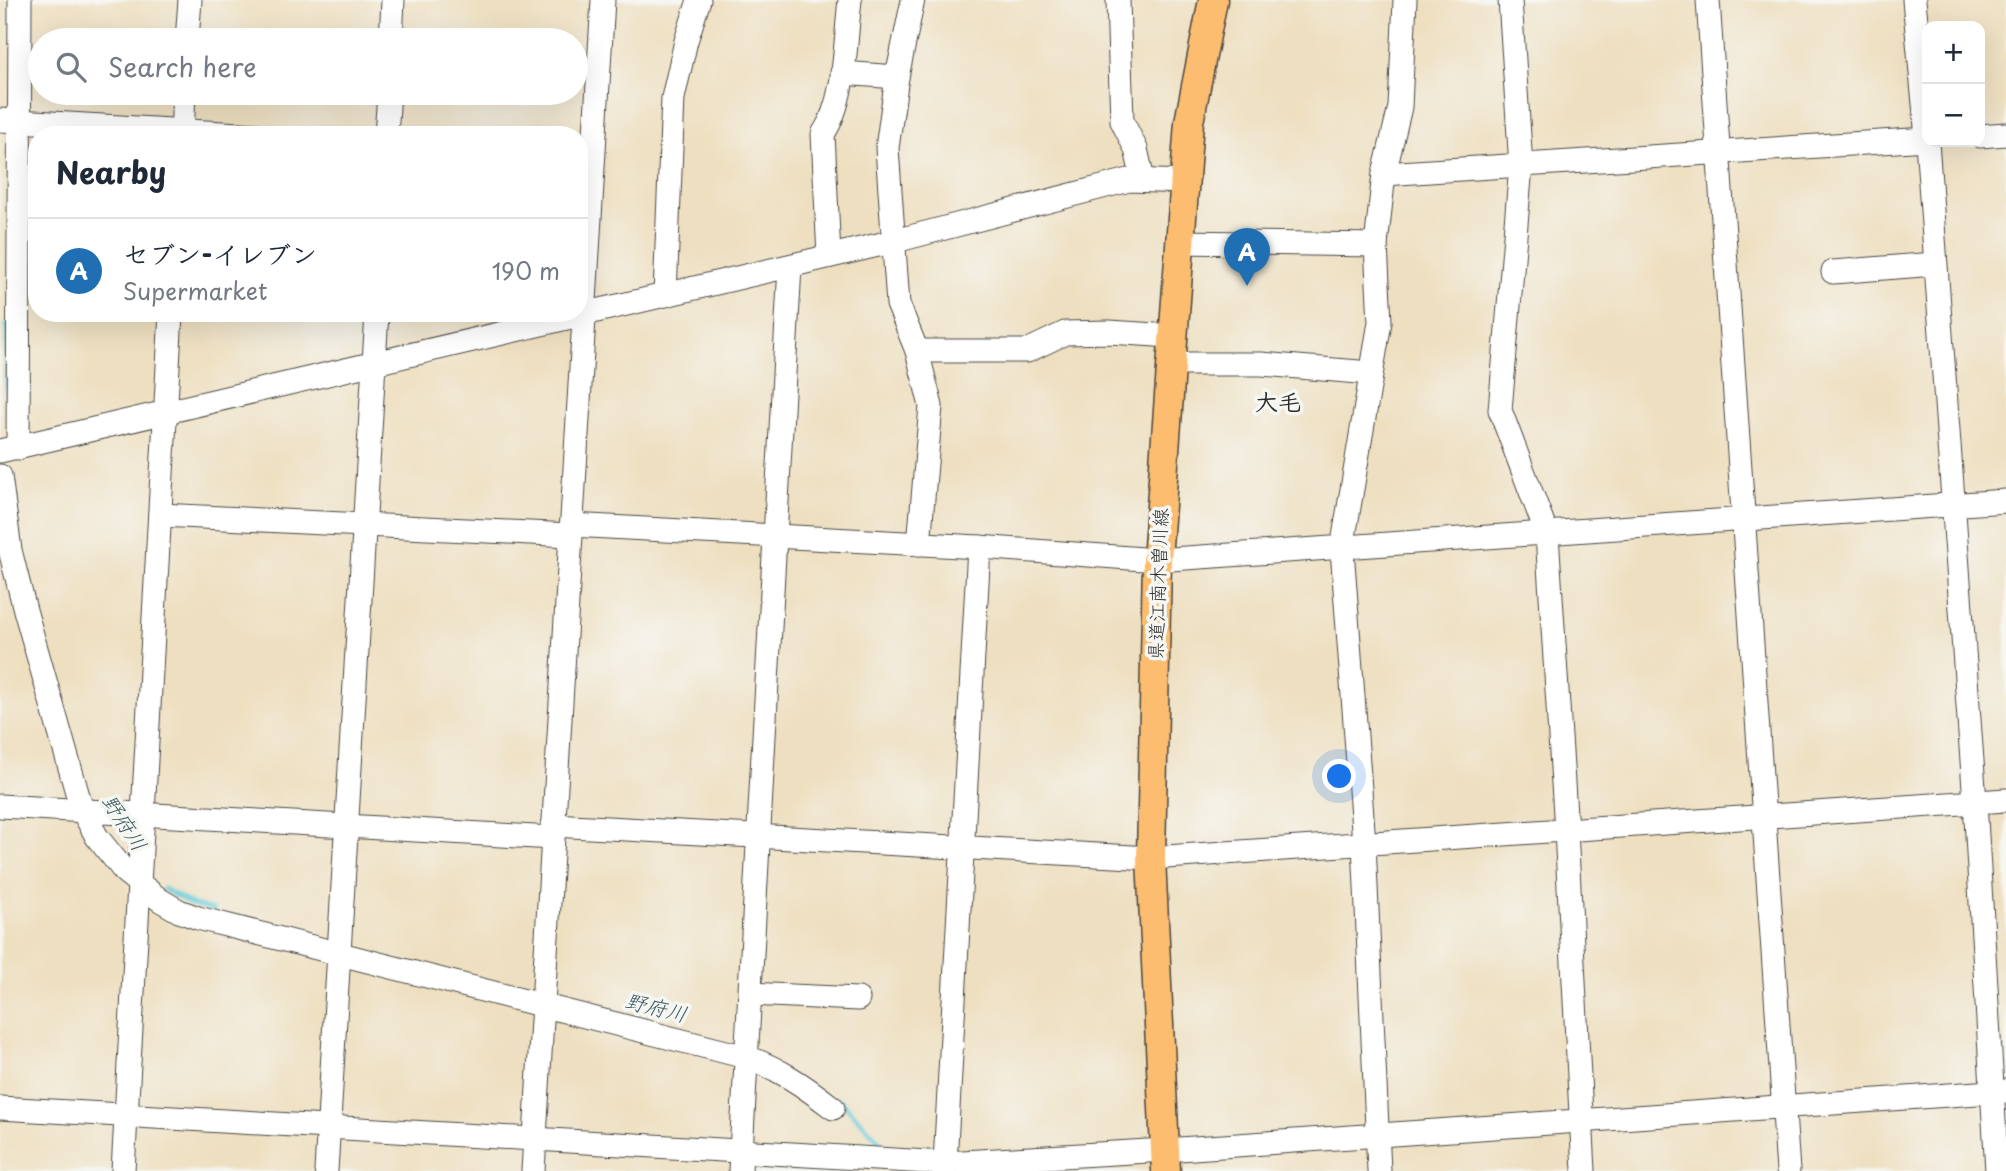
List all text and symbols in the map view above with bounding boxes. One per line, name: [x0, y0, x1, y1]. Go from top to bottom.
map controls: [1922, 21, 1985, 147]
button: +: [1922, 21, 1985, 84]
search box: [28, 28, 588, 105]
text: Search here: [108, 47, 257, 86]
icon: search: [52, 48, 90, 86]
button: −: [1922, 84, 1985, 147]
text: Nearby: [56, 149, 166, 194]
pin: A: [1224, 228, 1270, 286]
text: セブン-イレブン: [123, 234, 317, 273]
text: A: [70, 253, 88, 288]
text: 190 m: [492, 253, 560, 288]
text: Supermarket: [123, 273, 267, 308]
district label: 大毛: [1255, 383, 1301, 418]
street label: 県道江南木曽川線: [1140, 508, 1174, 660]
your location: [1322, 759, 1356, 793]
water label: 野府川: [95, 787, 156, 857]
water label: 野府川: [622, 983, 691, 1029]

